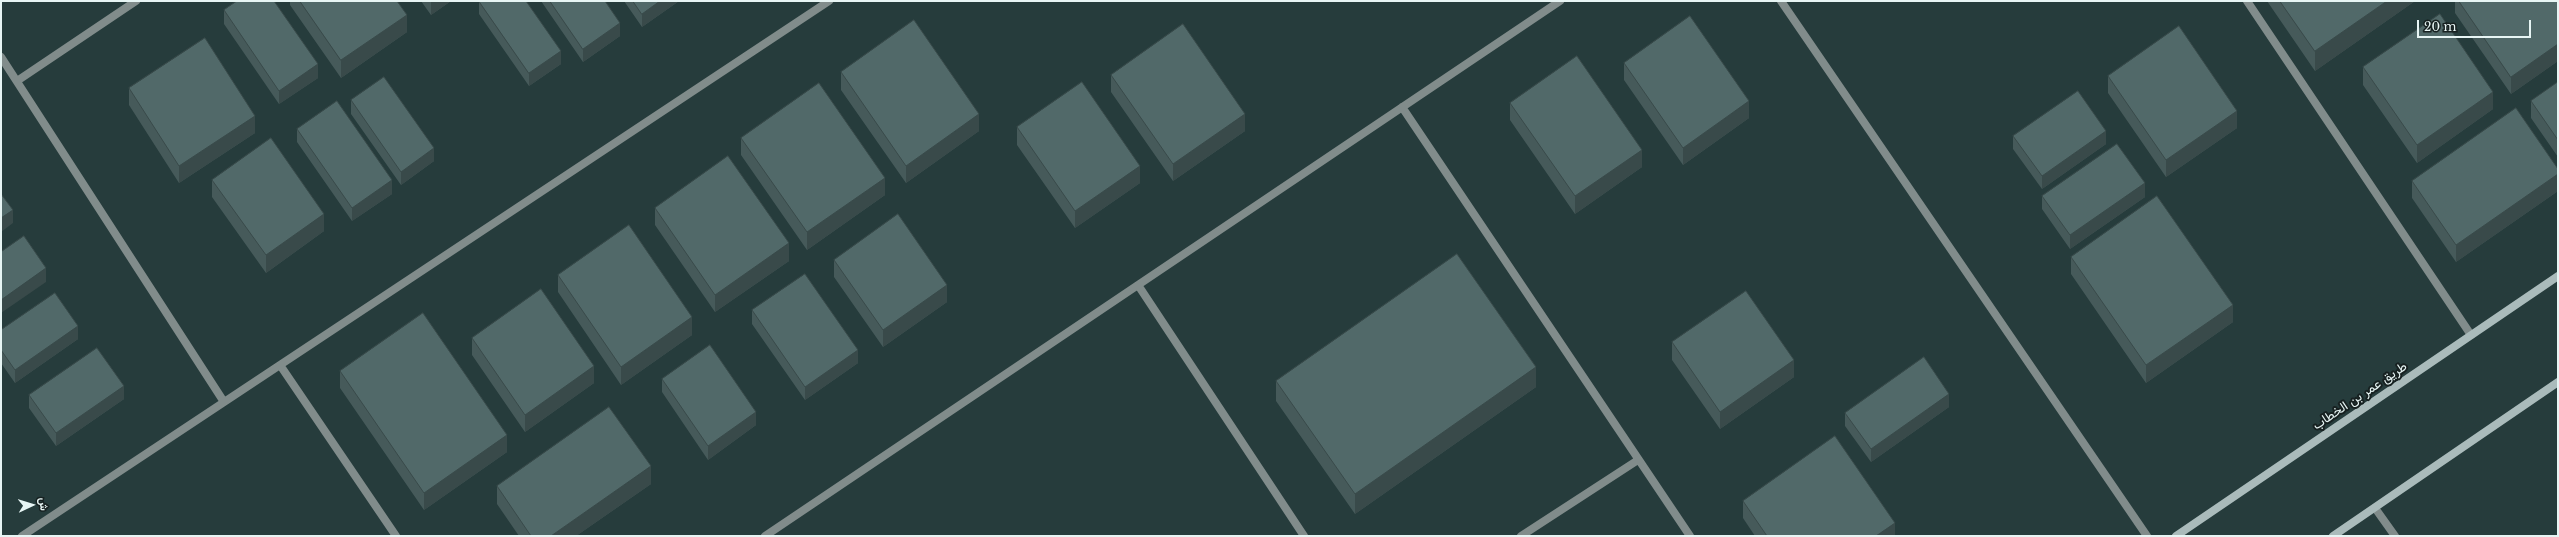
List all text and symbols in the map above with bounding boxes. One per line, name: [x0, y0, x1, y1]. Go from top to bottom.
scale bar: [2419, 12, 2533, 38]
text: 20 m: [2424, 19, 2456, 34]
street label: طريق عمر بن الخطاب: [2310, 359, 2410, 433]
north arrow: [12, 485, 52, 525]
text: ش: [37, 497, 51, 511]

